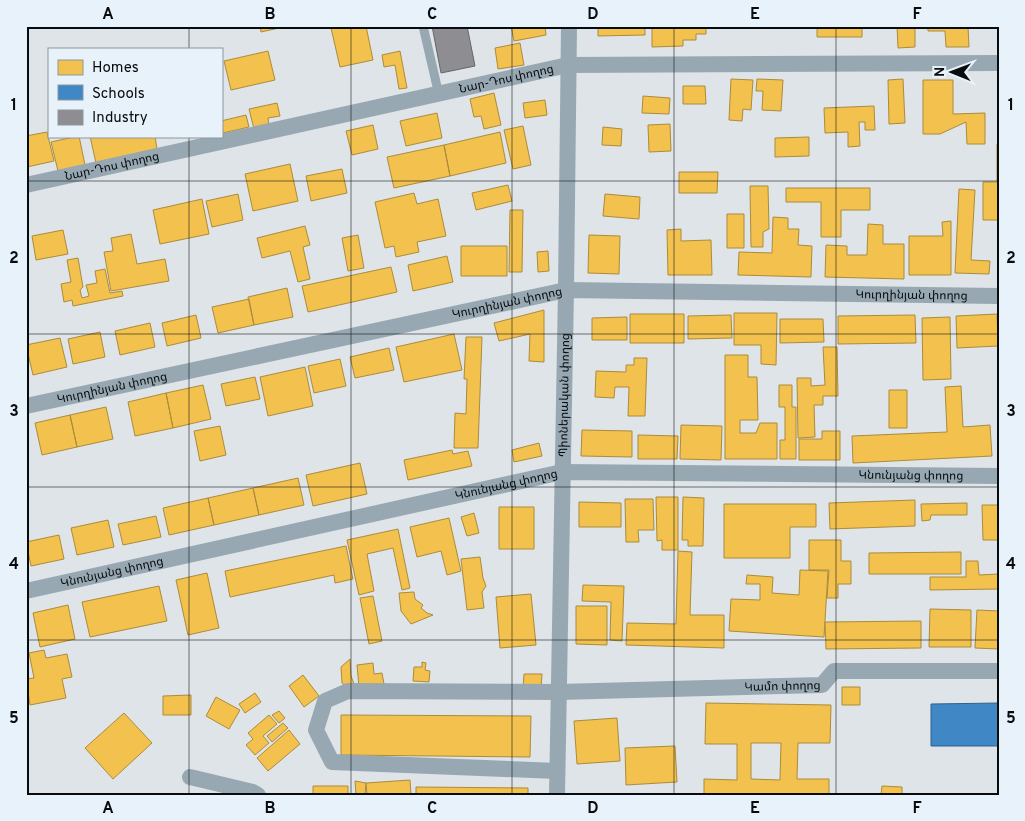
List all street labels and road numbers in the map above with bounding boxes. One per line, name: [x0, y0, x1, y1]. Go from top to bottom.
street label: Նար-Դոս փողոց: [458, 61, 555, 98]
street label: Նար-Դոս փողոց: [63, 149, 161, 185]
street label: Կուրղինյան փողոց: [451, 284, 564, 323]
street label: Կուրղինյան փողոց: [855, 287, 968, 305]
street label: Պիոներական փողոց: [556, 333, 574, 457]
street label: Կուրղինյան փողոց: [56, 369, 169, 408]
street label: Կնունյանց փողոց: [454, 466, 559, 505]
street label: Կնունյանց փողոց: [858, 468, 963, 485]
street label: Կնունյանց փողոց: [59, 554, 165, 592]
street label: Կամո փողոց: [744, 678, 821, 696]

